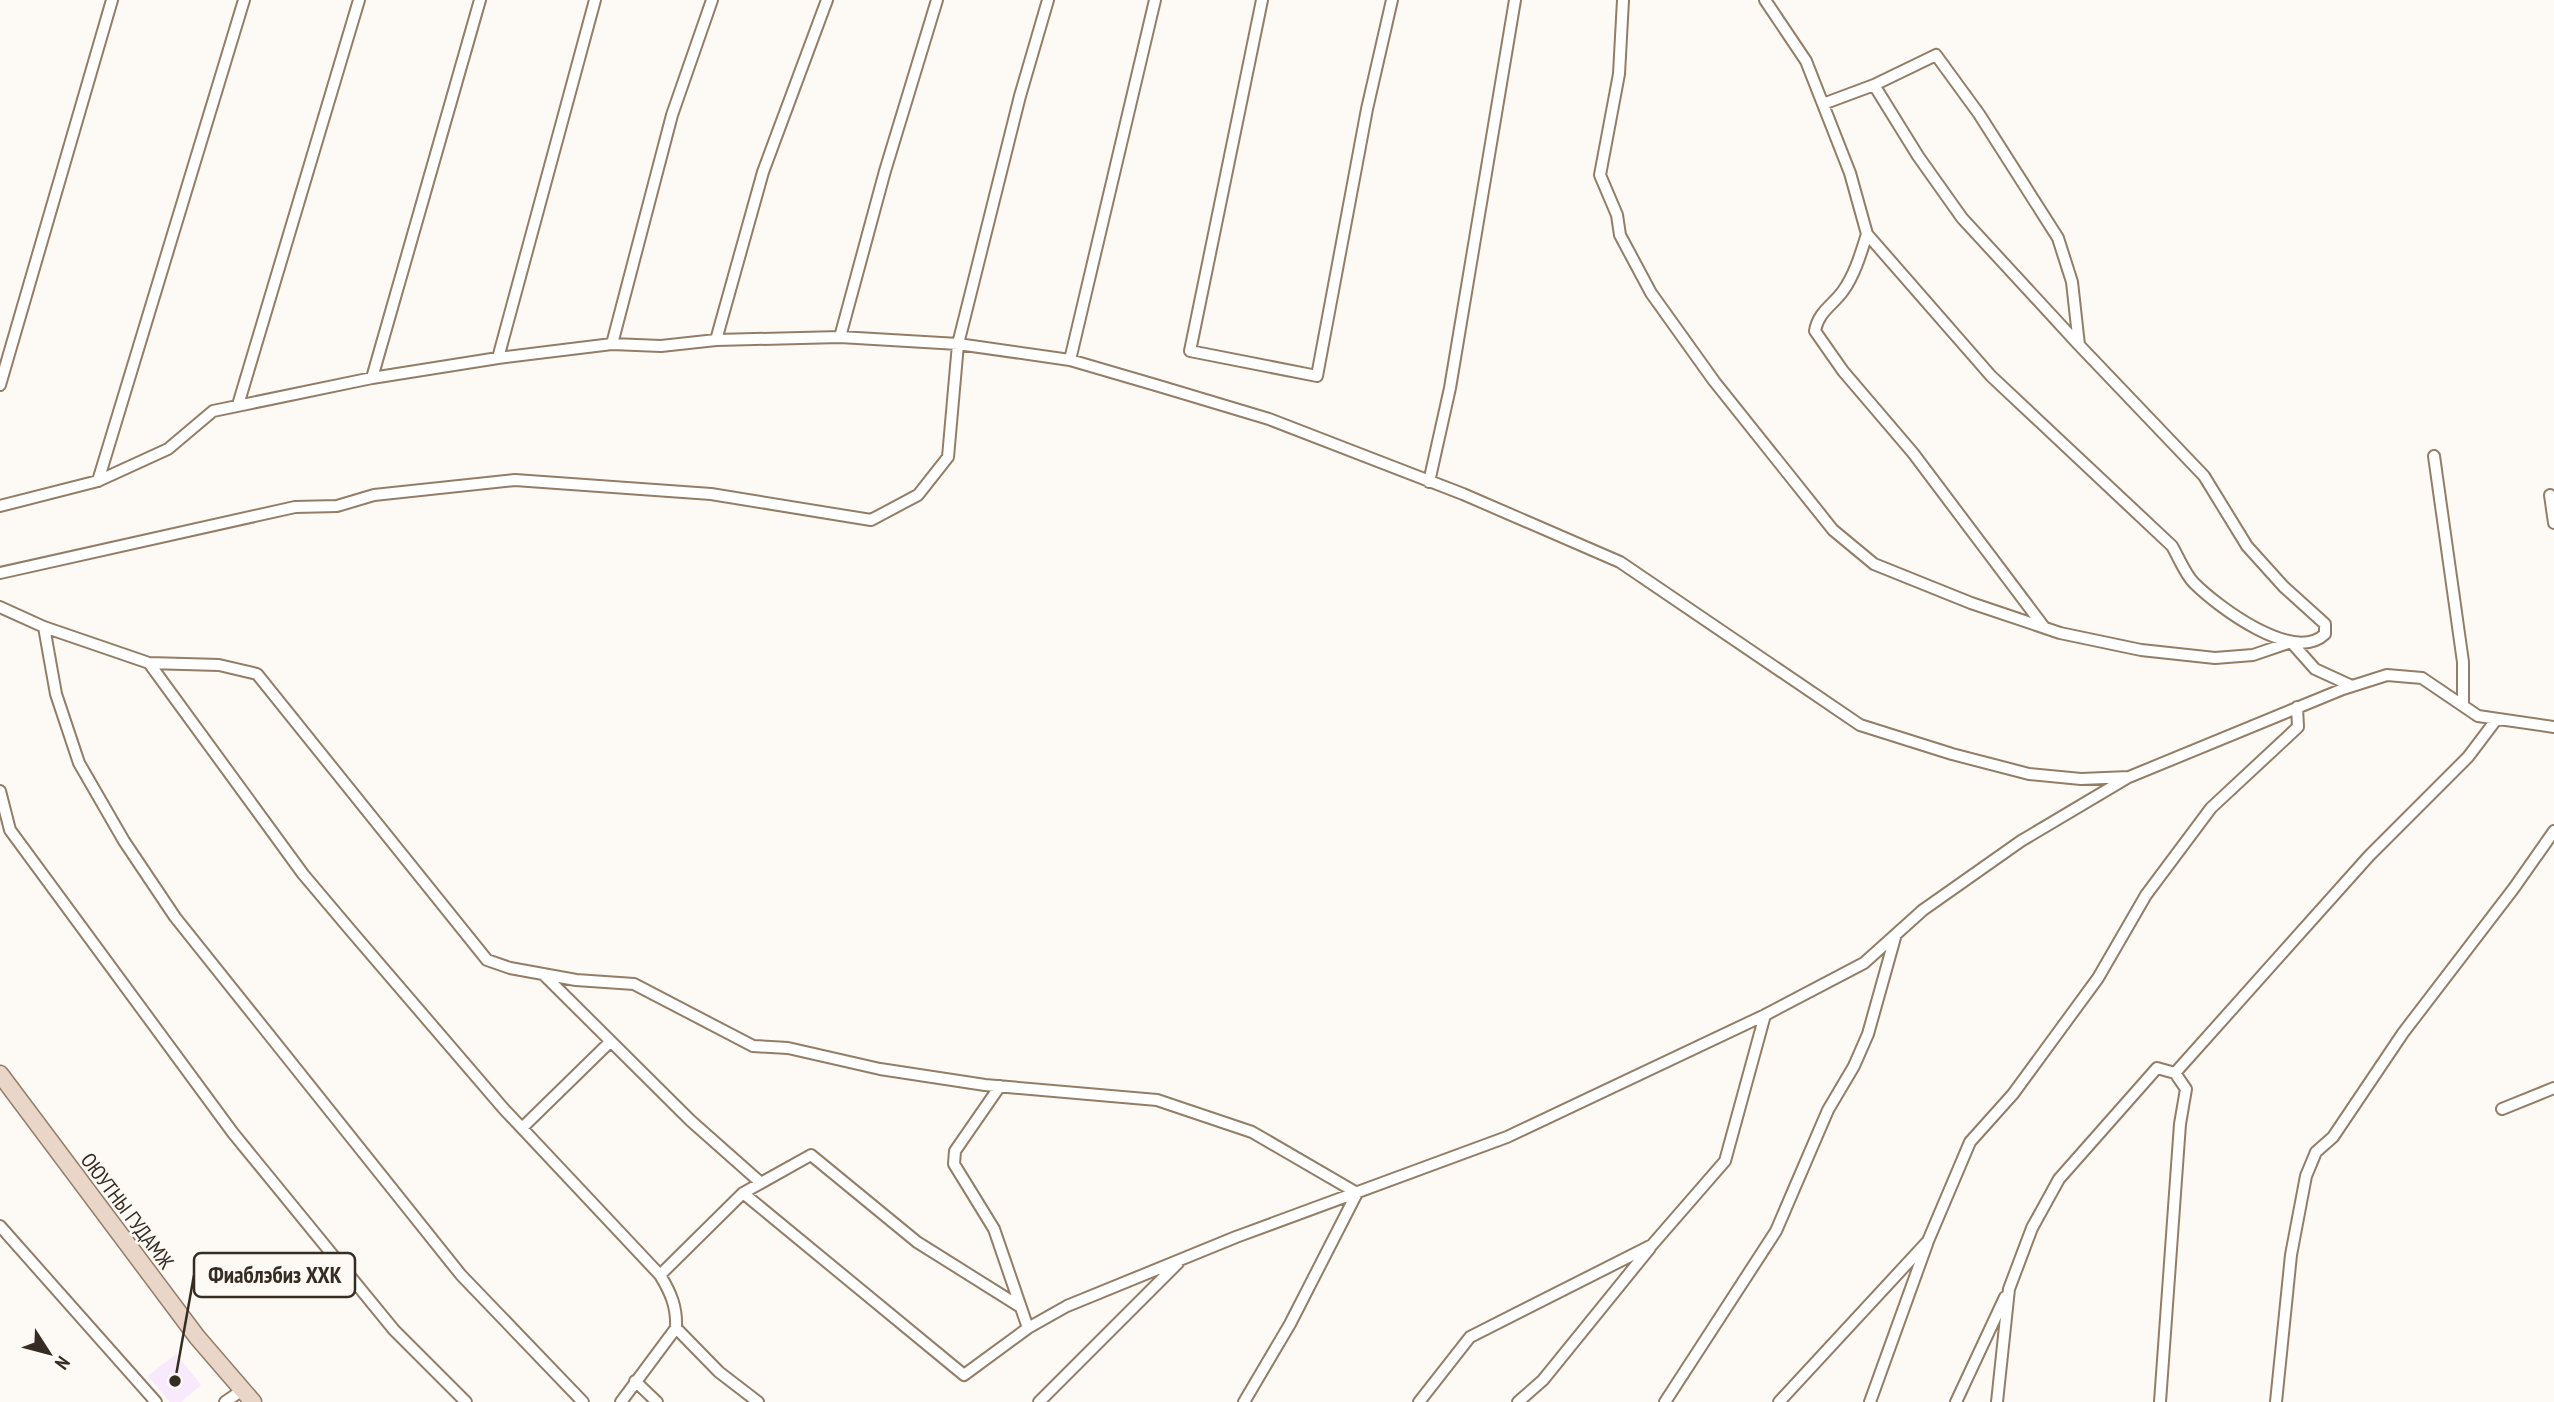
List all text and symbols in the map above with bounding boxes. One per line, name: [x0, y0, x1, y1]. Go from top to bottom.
street label: ОЮУТНЫ ГУДАМЖ: [75, 1147, 180, 1274]
callout: Фиаблэбиз ХХК: [194, 1253, 355, 1297]
text: Фиаблэбиз ХХК: [208, 1260, 342, 1289]
north arrow: [14, 1318, 84, 1388]
text: N: [50, 1352, 75, 1374]

